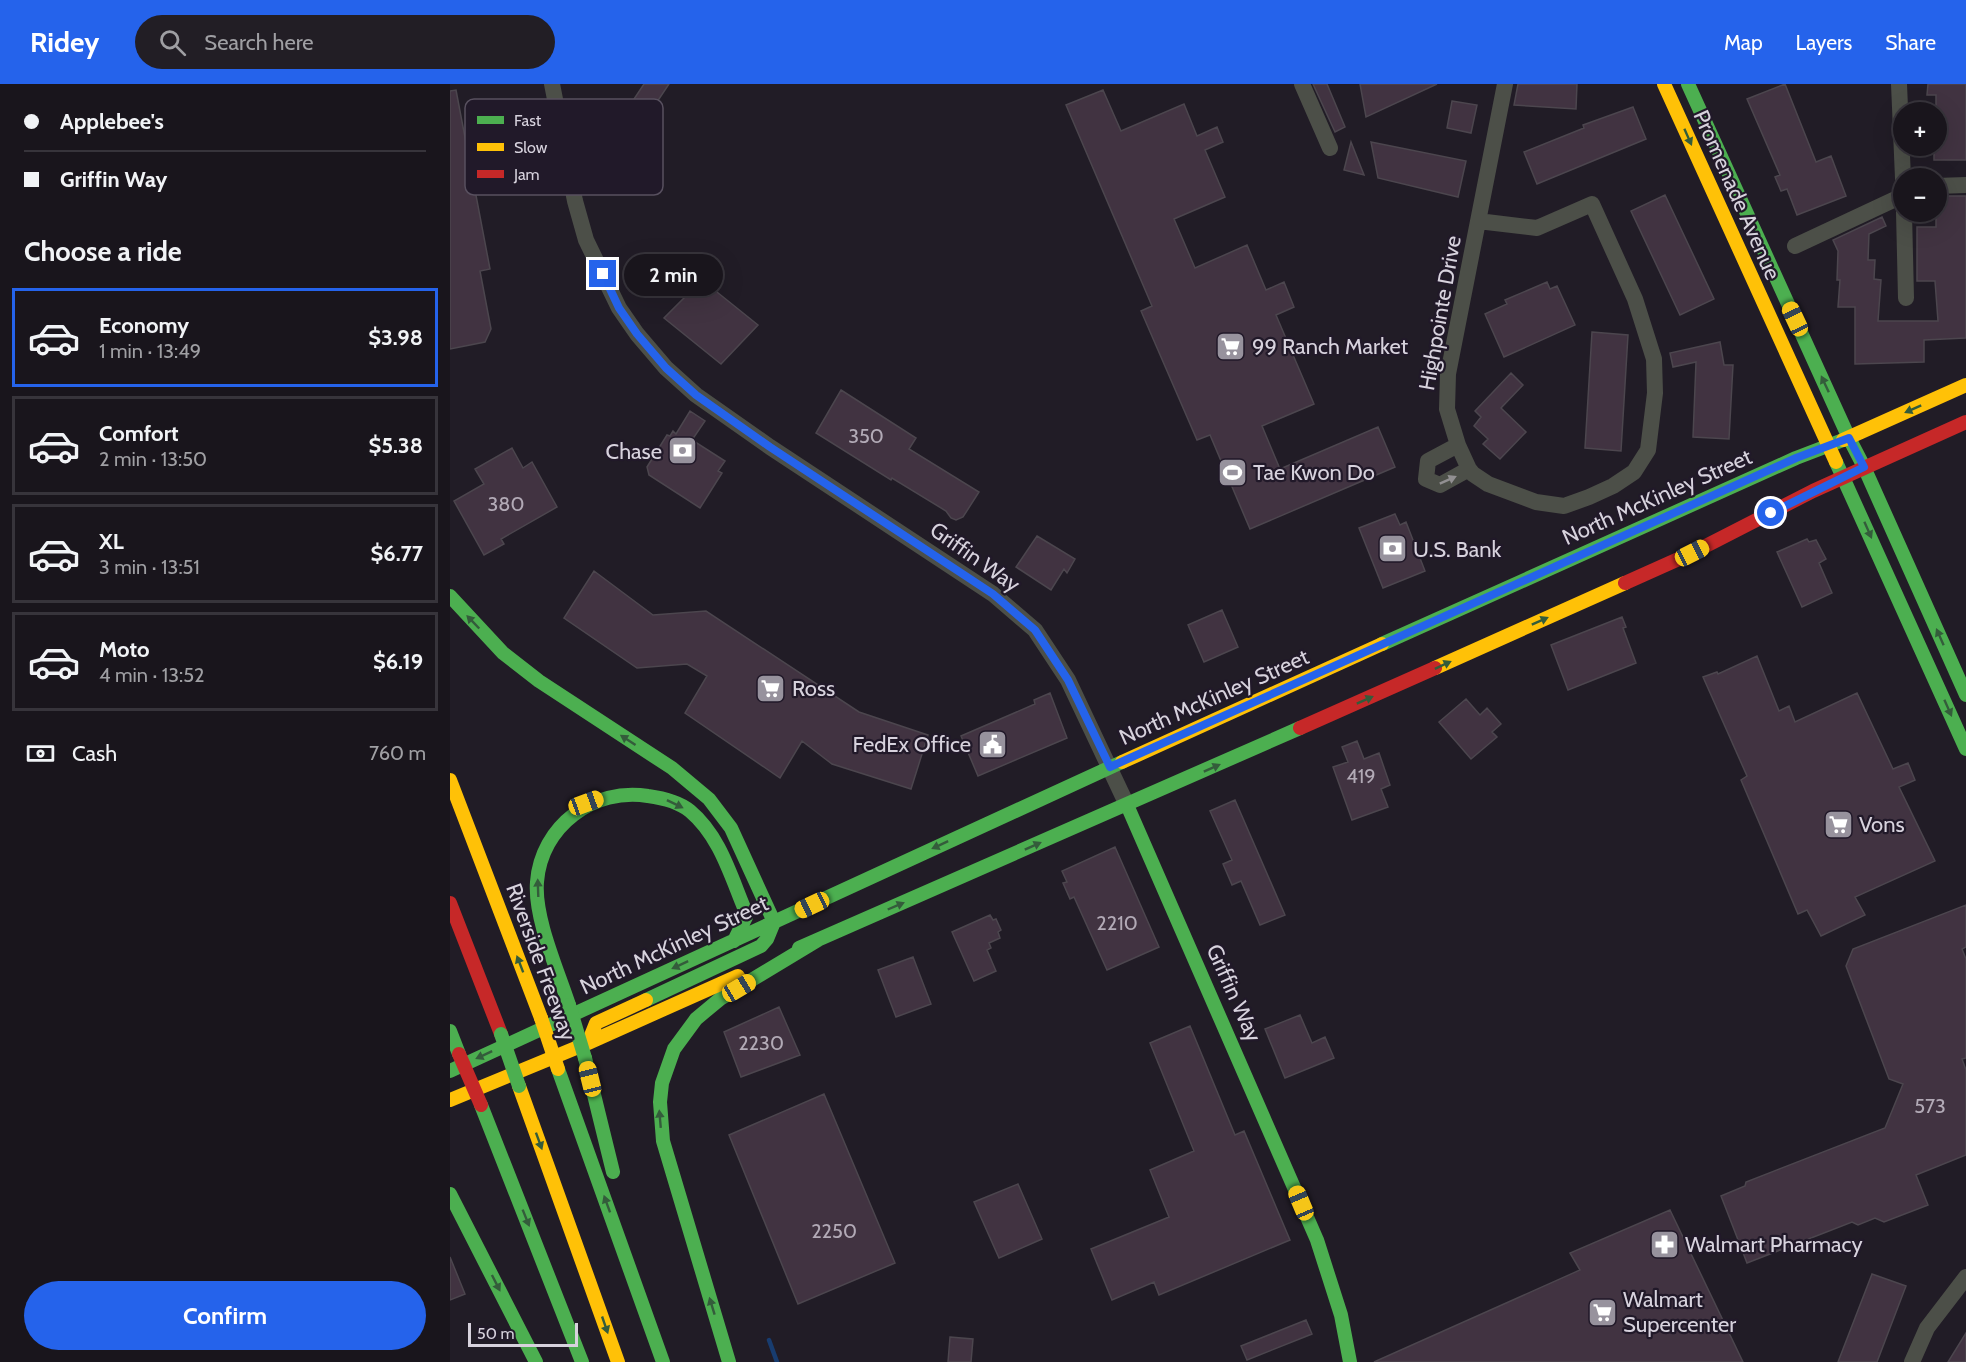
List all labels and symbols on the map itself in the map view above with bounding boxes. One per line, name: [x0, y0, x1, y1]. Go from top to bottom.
legend: [465, 99, 663, 195]
street label: Promenade Avenue: [1687, 106, 1787, 284]
text: Fast: [514, 111, 542, 130]
one-way arrow: [1683, 129, 1693, 147]
text: Slow: [514, 138, 548, 157]
text: Jam: [513, 165, 540, 184]
street label: Highpointe Drive: [1413, 233, 1467, 393]
callout: 2 min: [624, 253, 723, 295]
route end: [589, 260, 616, 287]
car: [1779, 299, 1811, 339]
supermarket icon: 99 Ranch Market: [1215, 330, 1247, 362]
place label: 99 Ranch Market: [1252, 333, 1409, 360]
one-way arrow: [1820, 376, 1829, 393]
one-way arrow: [1903, 404, 1921, 414]
house number: 350: [848, 424, 884, 448]
bank icon: Chase: [667, 435, 699, 467]
place label: Chase: [606, 438, 662, 465]
street label: North McKinley Street: [1558, 443, 1757, 551]
sports icon: Tae Kwon Do: [1216, 456, 1248, 488]
place label: Tae Kwon Do: [1253, 459, 1375, 486]
one-way arrow: [1439, 475, 1457, 485]
house number: 380: [488, 492, 524, 516]
route start: [1757, 499, 1784, 526]
street label: Griffin Way: [925, 516, 1025, 598]
one-way arrow: [1863, 521, 1873, 539]
bank icon: U.S. Bank: [1376, 533, 1408, 565]
place label: U.S. Bank: [1413, 536, 1502, 563]
car: [1672, 537, 1712, 569]
one-way arrow: [467, 615, 480, 630]
one-way arrow: [1532, 616, 1549, 625]
one-way arrow: [1935, 627, 1945, 645]
street label: North McKinley Street: [1115, 643, 1314, 751]
one-way arrow: [1434, 660, 1451, 669]
supermarket icon: Ross: [755, 672, 787, 704]
place label: Ross: [792, 675, 835, 702]
one-way arrow: [1357, 695, 1375, 705]
one-way arrow: [1943, 699, 1952, 716]
public building icon: FedEx Office: [976, 728, 1008, 760]
place label: FedEx Office: [853, 731, 971, 758]
one-way arrow: [620, 734, 636, 745]
one-way arrow: [1203, 762, 1221, 772]
house number: 419: [1346, 764, 1376, 788]
car: [566, 788, 606, 818]
one-way arrow: [667, 799, 684, 808]
supermarket icon: Vons: [1822, 808, 1854, 840]
place label: Vons: [1859, 811, 1905, 838]
one-way arrow: [932, 841, 949, 850]
one-way arrow: [1024, 841, 1042, 850]
one-way arrow: [534, 879, 543, 898]
street label: Riverside Freeway: [500, 880, 582, 1044]
street label: North McKinley Street: [576, 889, 773, 1000]
car: [792, 889, 832, 921]
one-way arrow: [888, 901, 906, 911]
house number: 2210: [1096, 911, 1138, 935]
street label: Griffin Way: [1201, 940, 1267, 1046]
one-way arrow: [515, 954, 525, 972]
one-way arrow: [671, 960, 689, 970]
car: [719, 971, 759, 1005]
house number: 2230: [738, 1031, 784, 1055]
one-way arrow: [476, 1051, 493, 1060]
car: [577, 1059, 603, 1099]
house number: 573: [1914, 1094, 1946, 1118]
one-way arrow: [655, 1109, 664, 1128]
one-way arrow: [534, 1133, 544, 1151]
car: [1286, 1183, 1316, 1223]
one-way arrow: [601, 1194, 611, 1212]
one-way arrow: [522, 1209, 531, 1227]
house number: 2250: [811, 1219, 857, 1243]
pharmacy icon: Walmart Pharmacy: [1648, 1228, 1680, 1260]
place label: Walmart Pharmacy: [1685, 1231, 1863, 1258]
one-way arrow: [490, 1274, 500, 1292]
place label: Walmart Supercenter: [1623, 1286, 1736, 1338]
supermarket icon: Walmart Supercenter: [1586, 1296, 1618, 1328]
one-way arrow: [707, 1297, 716, 1315]
one-way arrow: [600, 1316, 610, 1334]
scale bar: [468, 1320, 578, 1348]

